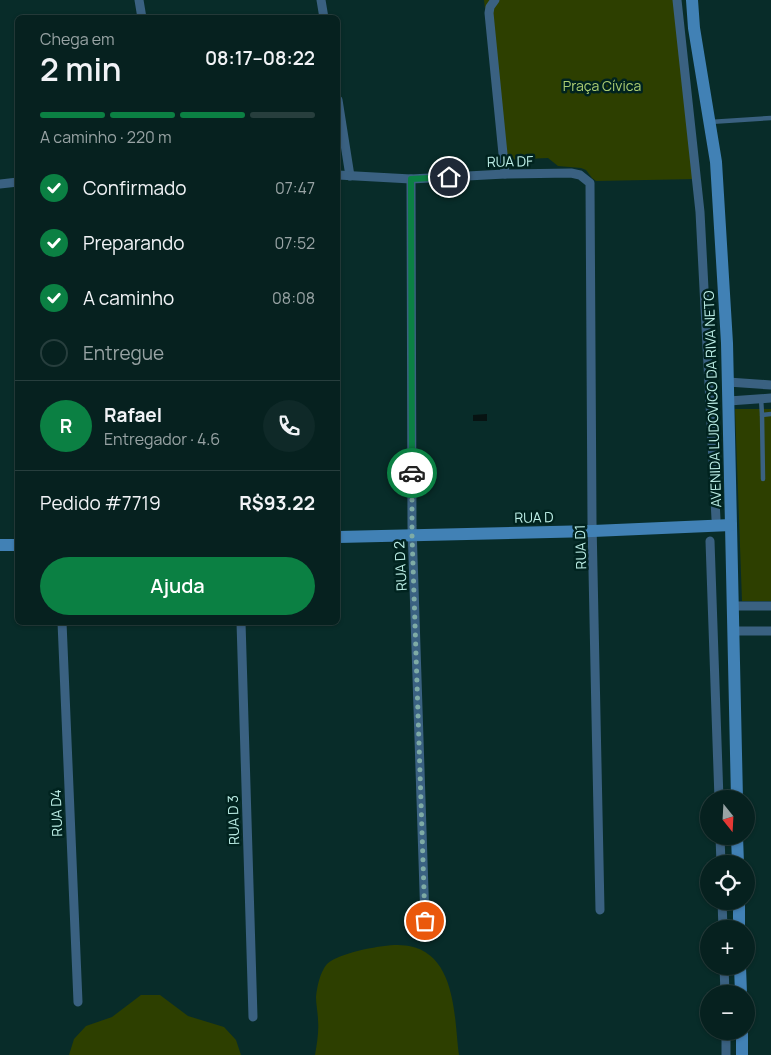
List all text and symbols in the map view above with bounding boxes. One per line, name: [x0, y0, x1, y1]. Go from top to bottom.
text: Chega em: [40, 28, 115, 50]
text: 08:17–08:22: [205, 45, 315, 71]
text: 2 min: [40, 47, 122, 91]
park label: Praça Cívica: [563, 76, 641, 95]
text: A caminho · 220 m: [40, 126, 172, 148]
street label: RUA DF: [487, 151, 533, 171]
pin: [428, 156, 470, 198]
icon: home: [435, 163, 463, 191]
icon: check: [40, 174, 68, 202]
text: Confirmado: [83, 175, 187, 201]
text: 07:47: [275, 177, 315, 199]
icon: check: [40, 229, 68, 257]
text: Preparando: [83, 230, 185, 256]
text: 07:52: [275, 232, 315, 254]
icon: check: [40, 284, 68, 312]
text: A caminho: [83, 285, 174, 311]
text: 08:08: [272, 287, 315, 309]
street label: AVENIDA LUDOVICO DA RIVA NETO: [699, 290, 725, 508]
text: Entregue: [83, 340, 164, 366]
button: phone: [263, 400, 315, 452]
text: Rafael: [104, 402, 162, 428]
text: R: [60, 413, 72, 439]
text: Entregador · 4.6: [104, 428, 220, 450]
courier: [387, 448, 437, 498]
icon: car: [398, 459, 426, 487]
text: Pedido #7719: [40, 490, 161, 516]
text: R$93.22: [239, 490, 315, 516]
street label: RUA D: [514, 507, 554, 527]
street label: RUA D1: [570, 524, 590, 570]
street label: RUA D 2: [389, 540, 411, 592]
button: Ajuda: [40, 557, 315, 615]
street label: RUA D4: [46, 789, 66, 837]
north arrow: [700, 790, 755, 845]
map controls: [700, 790, 755, 1040]
street label: RUA D 3: [223, 795, 243, 845]
button: locate: [700, 855, 755, 910]
pin: [404, 900, 446, 942]
icon: bag: [411, 907, 439, 935]
button: +: [700, 920, 755, 975]
button: −: [700, 985, 755, 1040]

